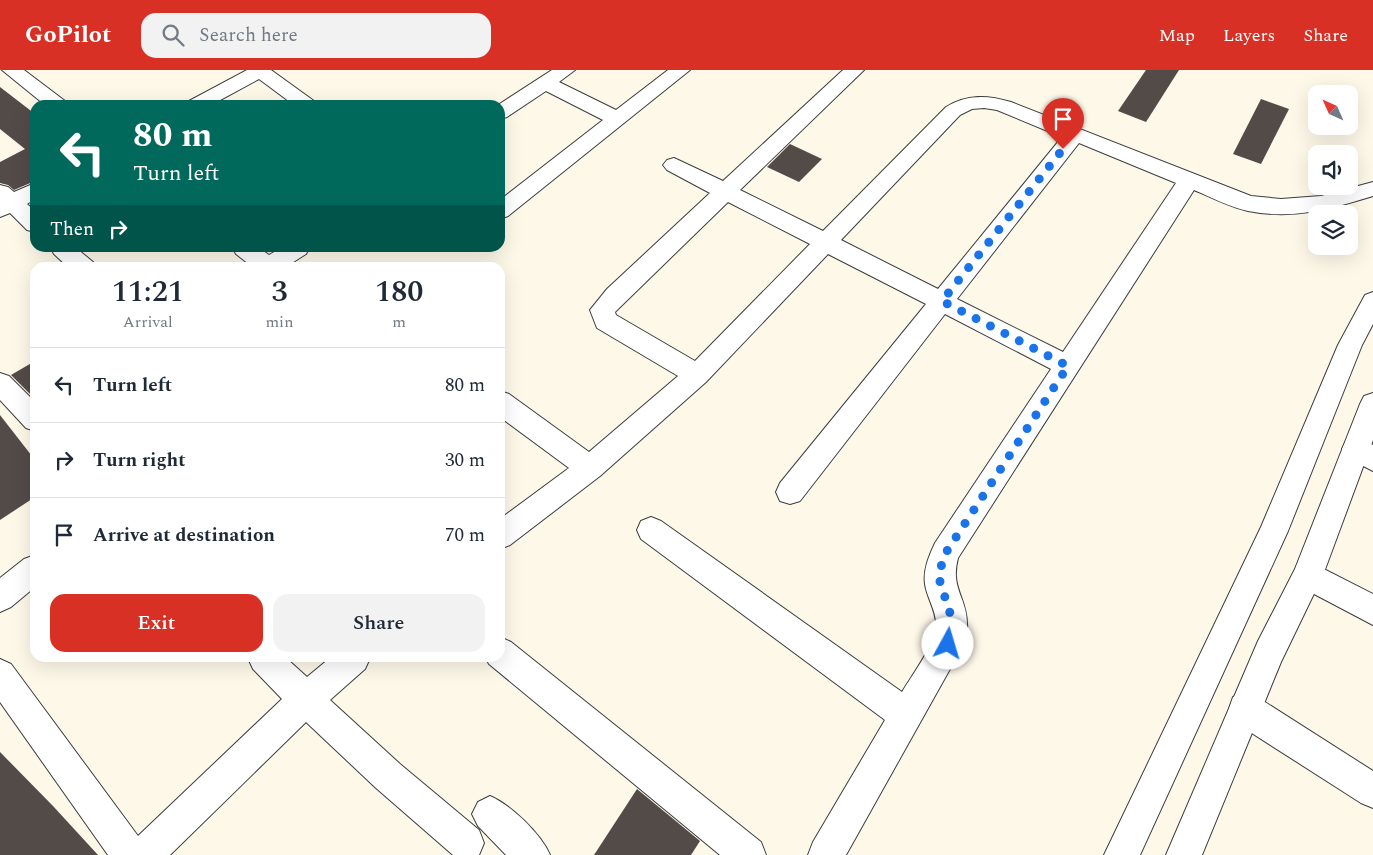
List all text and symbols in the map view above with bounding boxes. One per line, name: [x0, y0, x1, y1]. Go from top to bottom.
search box: [141, 13, 491, 58]
text: GoPilot: [25, 17, 111, 53]
icon: search: [159, 21, 187, 49]
text: Search here: [199, 21, 298, 50]
text: Map: [1159, 22, 1195, 49]
text: Layers: [1223, 22, 1275, 49]
text: Share: [1303, 22, 1348, 49]
north arrow: [1308, 85, 1358, 135]
map controls: [1308, 85, 1358, 255]
pin: [1042, 98, 1084, 149]
icon: arrive: [1049, 105, 1077, 133]
text: 80 m: [133, 109, 213, 162]
icon: left: [50, 120, 115, 185]
button: sound: [1308, 145, 1358, 195]
text: Turn left: [133, 157, 219, 190]
button: layers: [1308, 205, 1358, 255]
text: Then: [50, 215, 94, 244]
icon: right: [104, 215, 132, 243]
text: 11:21: [112, 269, 184, 315]
text: 3: [271, 269, 287, 315]
text: 180: [375, 269, 423, 315]
text: Arrival: [123, 310, 173, 334]
text: min: [265, 310, 293, 334]
text: m: [392, 310, 406, 334]
icon: left: [50, 371, 78, 399]
text: Turn left: [93, 371, 172, 400]
text: 80 m: [445, 371, 485, 400]
icon: right: [50, 446, 78, 474]
text: Turn right: [93, 446, 186, 475]
text: 30 m: [445, 446, 485, 475]
icon: arrive: [50, 521, 78, 549]
text: Arrive at destination: [93, 521, 275, 550]
text: 70 m: [445, 521, 485, 550]
button: Exit: [50, 594, 263, 652]
button: Share: [273, 594, 485, 652]
position arrow: [921, 617, 973, 669]

